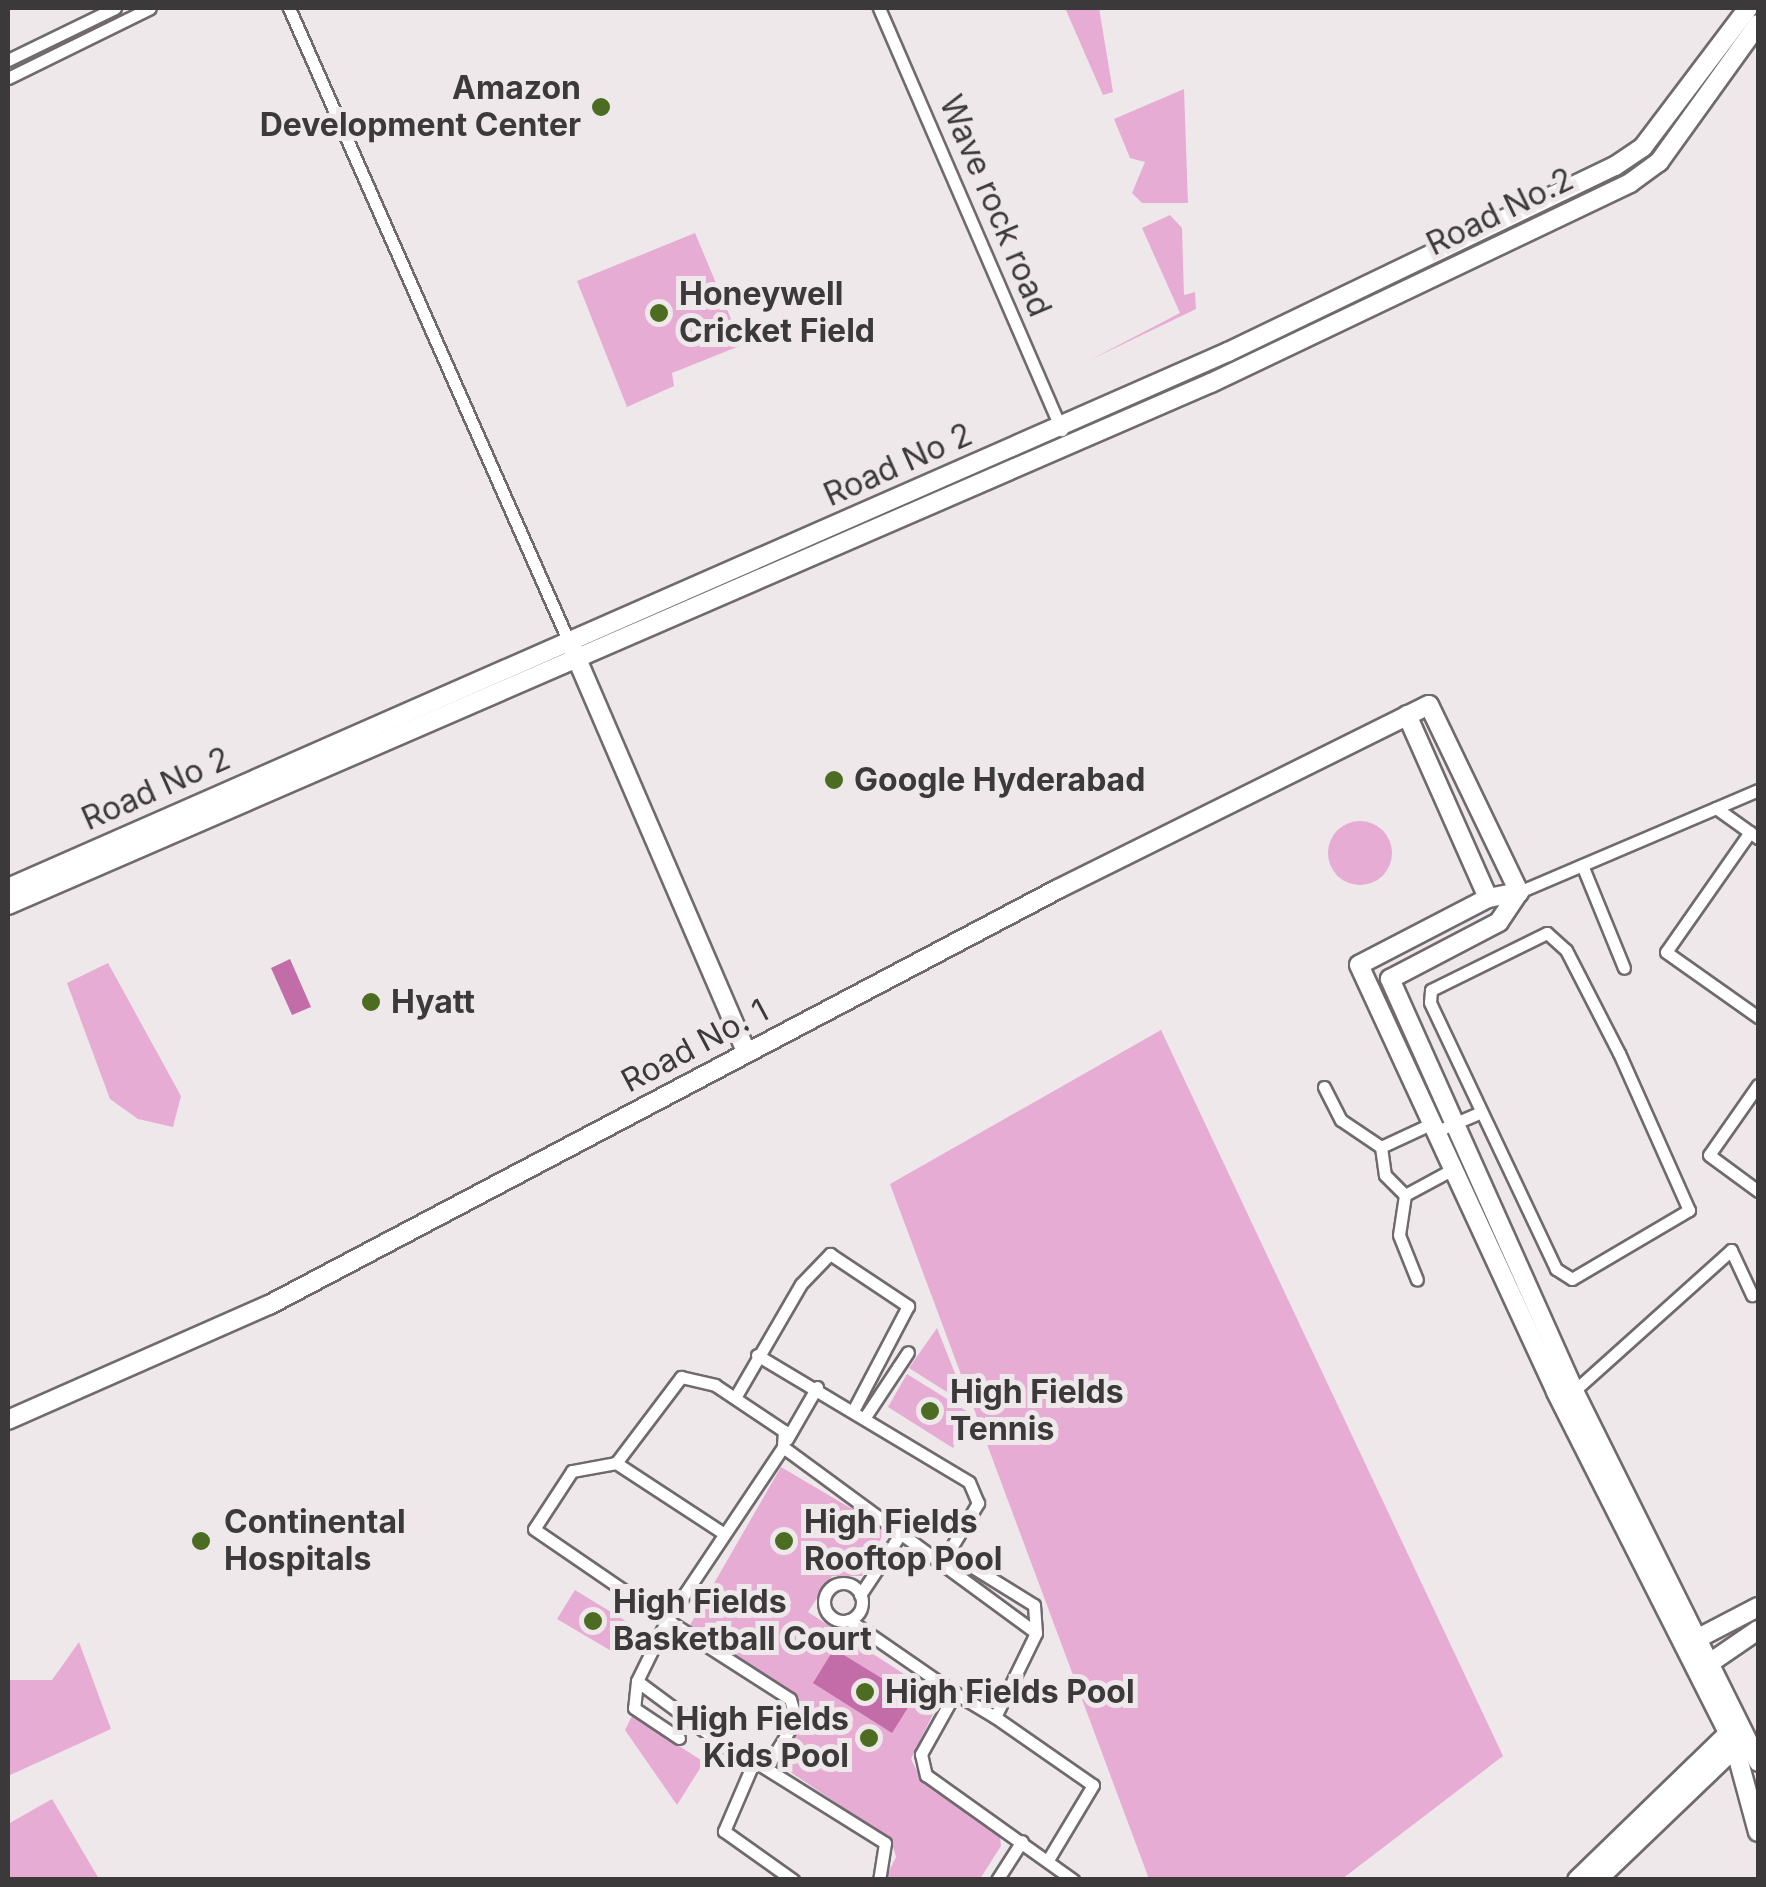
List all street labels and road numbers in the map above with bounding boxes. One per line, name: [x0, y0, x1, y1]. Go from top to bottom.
street label: Wave rock road: [931, 90, 1059, 322]
street label: Road No.2: [1420, 160, 1580, 264]
street label: Road No 2: [818, 415, 978, 515]
street label: Road No 2: [76, 739, 236, 839]
street label: Road No. 1: [615, 991, 775, 1101]

